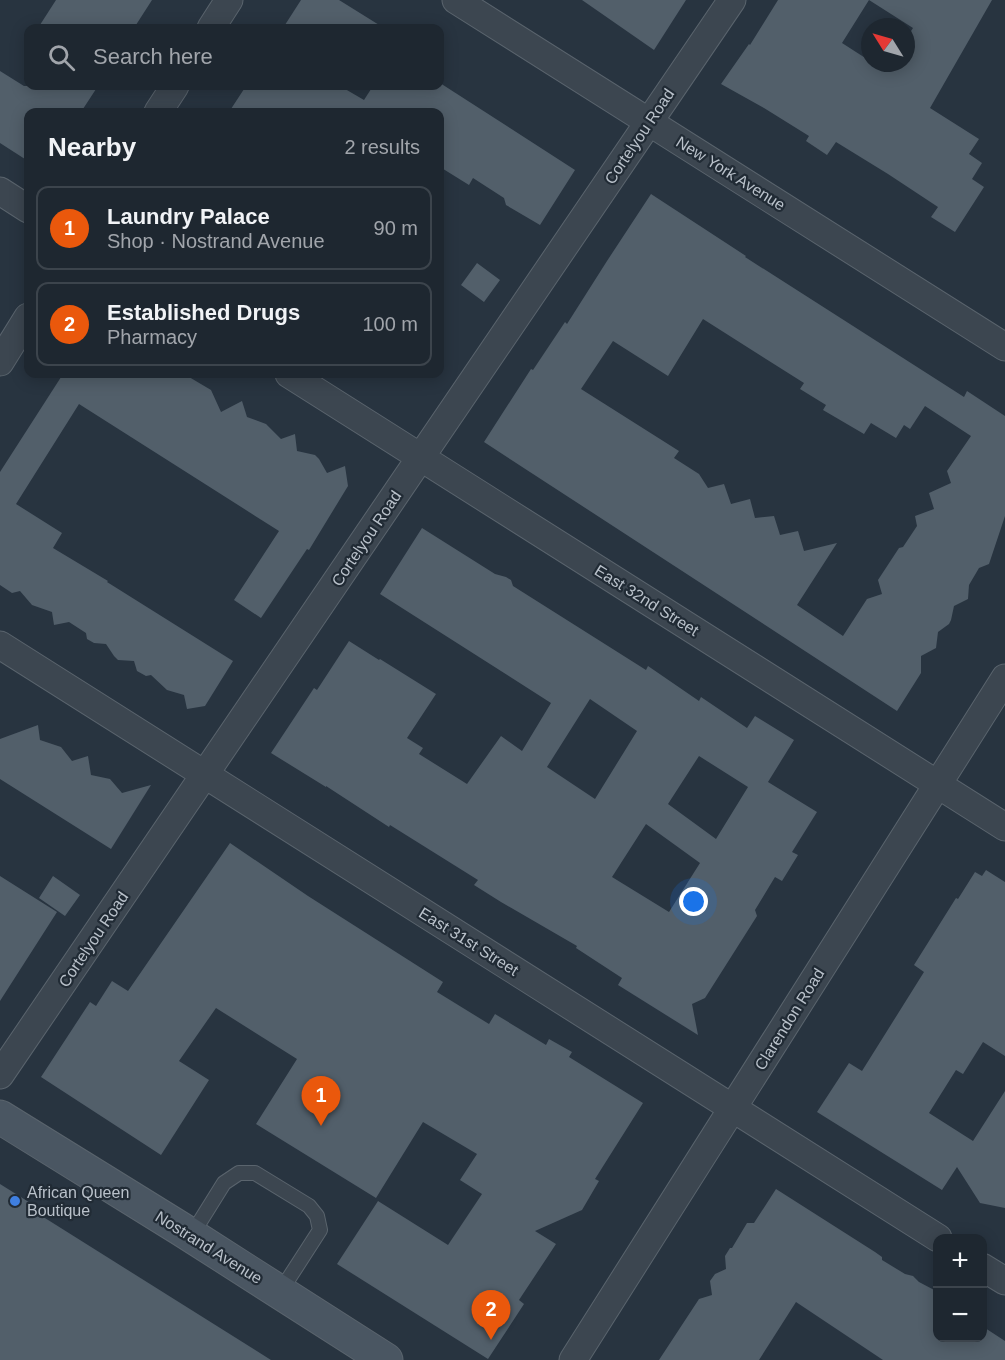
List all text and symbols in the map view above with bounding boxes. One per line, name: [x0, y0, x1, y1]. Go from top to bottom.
north arrow: [861, 18, 915, 72]
search box: [24, 24, 444, 90]
icon: search: [45, 41, 78, 74]
text: Search here: [93, 44, 213, 69]
street label: Cortelyou Road: [601, 85, 678, 187]
text: Nearby: [48, 132, 136, 162]
street label: New York Avenue: [673, 133, 788, 214]
text: 2 results: [344, 136, 420, 158]
text: Laundry Palace: [107, 204, 270, 229]
text: 1: [64, 217, 75, 239]
text: 90 m: [374, 217, 418, 239]
text: Shop · Nostrand Avenue: [107, 230, 325, 252]
text: Established Drugs: [107, 300, 300, 325]
text: 2: [64, 313, 75, 335]
text: 100 m: [362, 313, 418, 335]
text: Pharmacy: [107, 326, 197, 348]
street label: Cortelyou Road: [328, 487, 405, 589]
street label: East 32nd Street: [592, 562, 702, 640]
your location: [679, 887, 708, 916]
street label: Cortelyou Road: [55, 888, 132, 990]
street label: East 31st Street: [416, 904, 522, 979]
street label: Clarendon Road: [751, 965, 828, 1073]
pin: 1: [302, 1076, 340, 1126]
place label: African Queen Boutique: [27, 1184, 129, 1219]
marker: African Queen Boutique: [8, 1194, 22, 1208]
street label: Nostrand Avenue: [152, 1208, 265, 1287]
map controls: [933, 1234, 987, 1342]
button: +: [933, 1234, 987, 1288]
button: −: [933, 1288, 987, 1342]
pin: 2: [472, 1290, 510, 1340]

